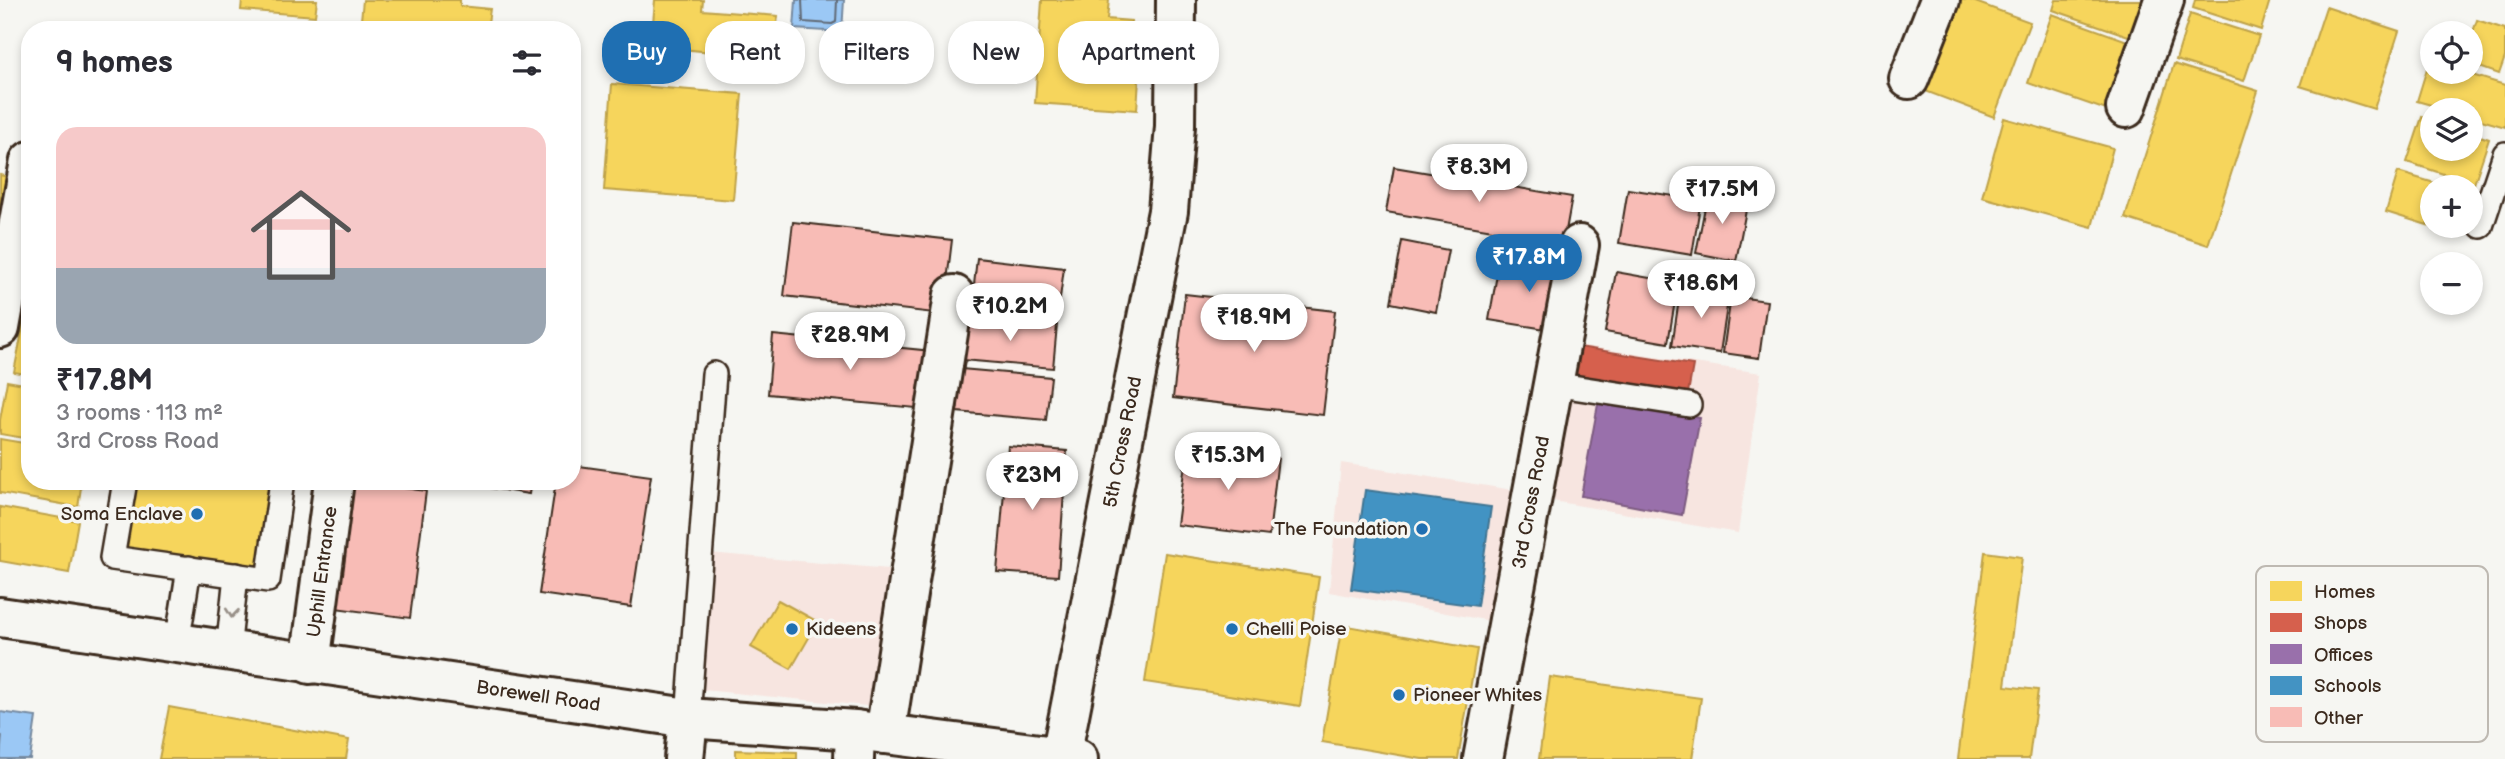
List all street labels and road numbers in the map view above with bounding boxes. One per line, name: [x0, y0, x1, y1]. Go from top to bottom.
street label: 5th Cross Road: [1099, 374, 1147, 510]
street label: 3rd Cross Road: [1507, 434, 1555, 571]
street label: Uphill Entrance: [302, 505, 342, 639]
street label: Borewell Road: [475, 676, 602, 716]

